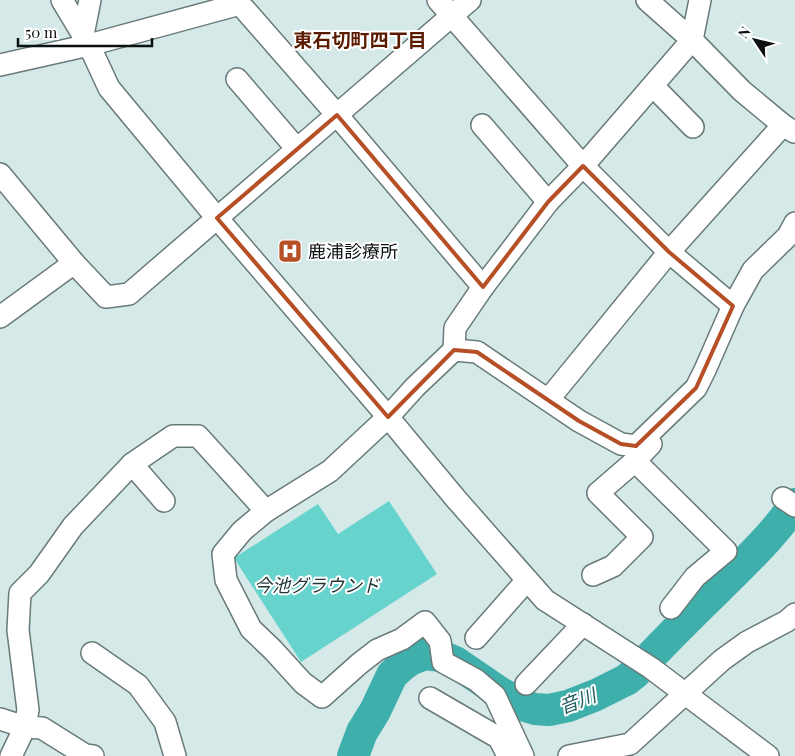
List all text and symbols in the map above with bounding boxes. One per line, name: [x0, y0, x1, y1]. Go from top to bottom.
scale bar: [18, 15, 151, 47]
north arrow: [730, 15, 780, 65]
text: 50 m: [25, 22, 58, 42]
text: N: [733, 23, 755, 42]
district label: 東石切町四丁目: [293, 26, 427, 52]
hospital icon: 鹿浦診療所: [277, 238, 303, 264]
place label: 鹿浦診療所: [308, 239, 398, 263]
park label: 今池グラウンド: [254, 573, 381, 597]
water label: 音川: [555, 680, 601, 719]

